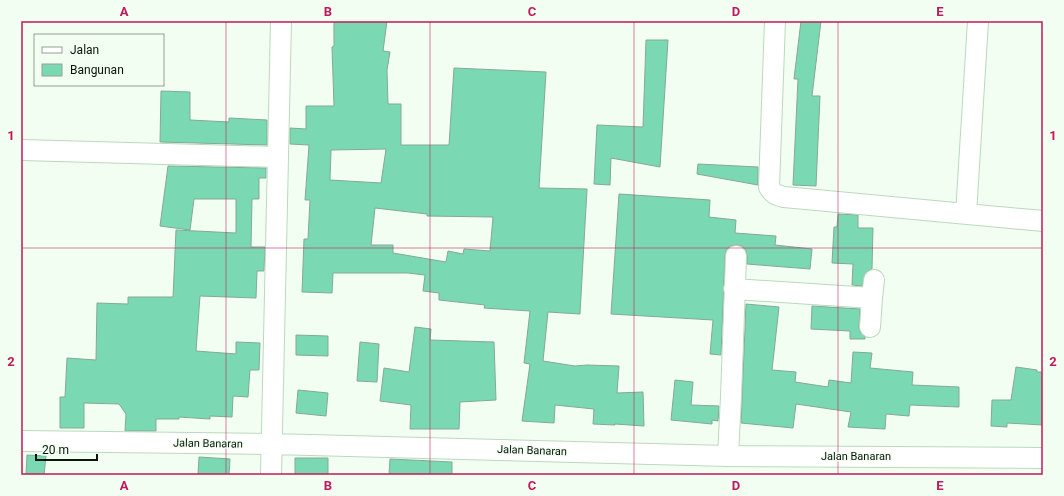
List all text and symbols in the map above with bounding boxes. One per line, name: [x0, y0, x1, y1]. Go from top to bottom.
text: A: [120, 4, 129, 19]
text: B: [324, 4, 332, 19]
text: C: [528, 4, 537, 19]
text: D: [732, 4, 740, 19]
text: E: [936, 4, 944, 19]
legend: [34, 34, 164, 86]
text: Jalan: [70, 43, 99, 57]
text: Bangunan: [70, 63, 124, 77]
text: 1: [7, 128, 15, 143]
text: 1: [1049, 128, 1057, 143]
text: 2: [7, 354, 15, 369]
text: 2: [1049, 354, 1057, 369]
scale bar: [36, 436, 97, 462]
street label: Jalan Banaran: [173, 436, 243, 451]
text: 20 m: [42, 443, 69, 457]
street label: Jalan Banaran: [497, 443, 567, 458]
street label: Jalan Banaran: [821, 450, 891, 463]
text: A: [120, 478, 129, 493]
text: B: [324, 478, 332, 493]
text: C: [528, 478, 537, 493]
text: D: [732, 478, 740, 493]
text: E: [936, 478, 944, 493]

